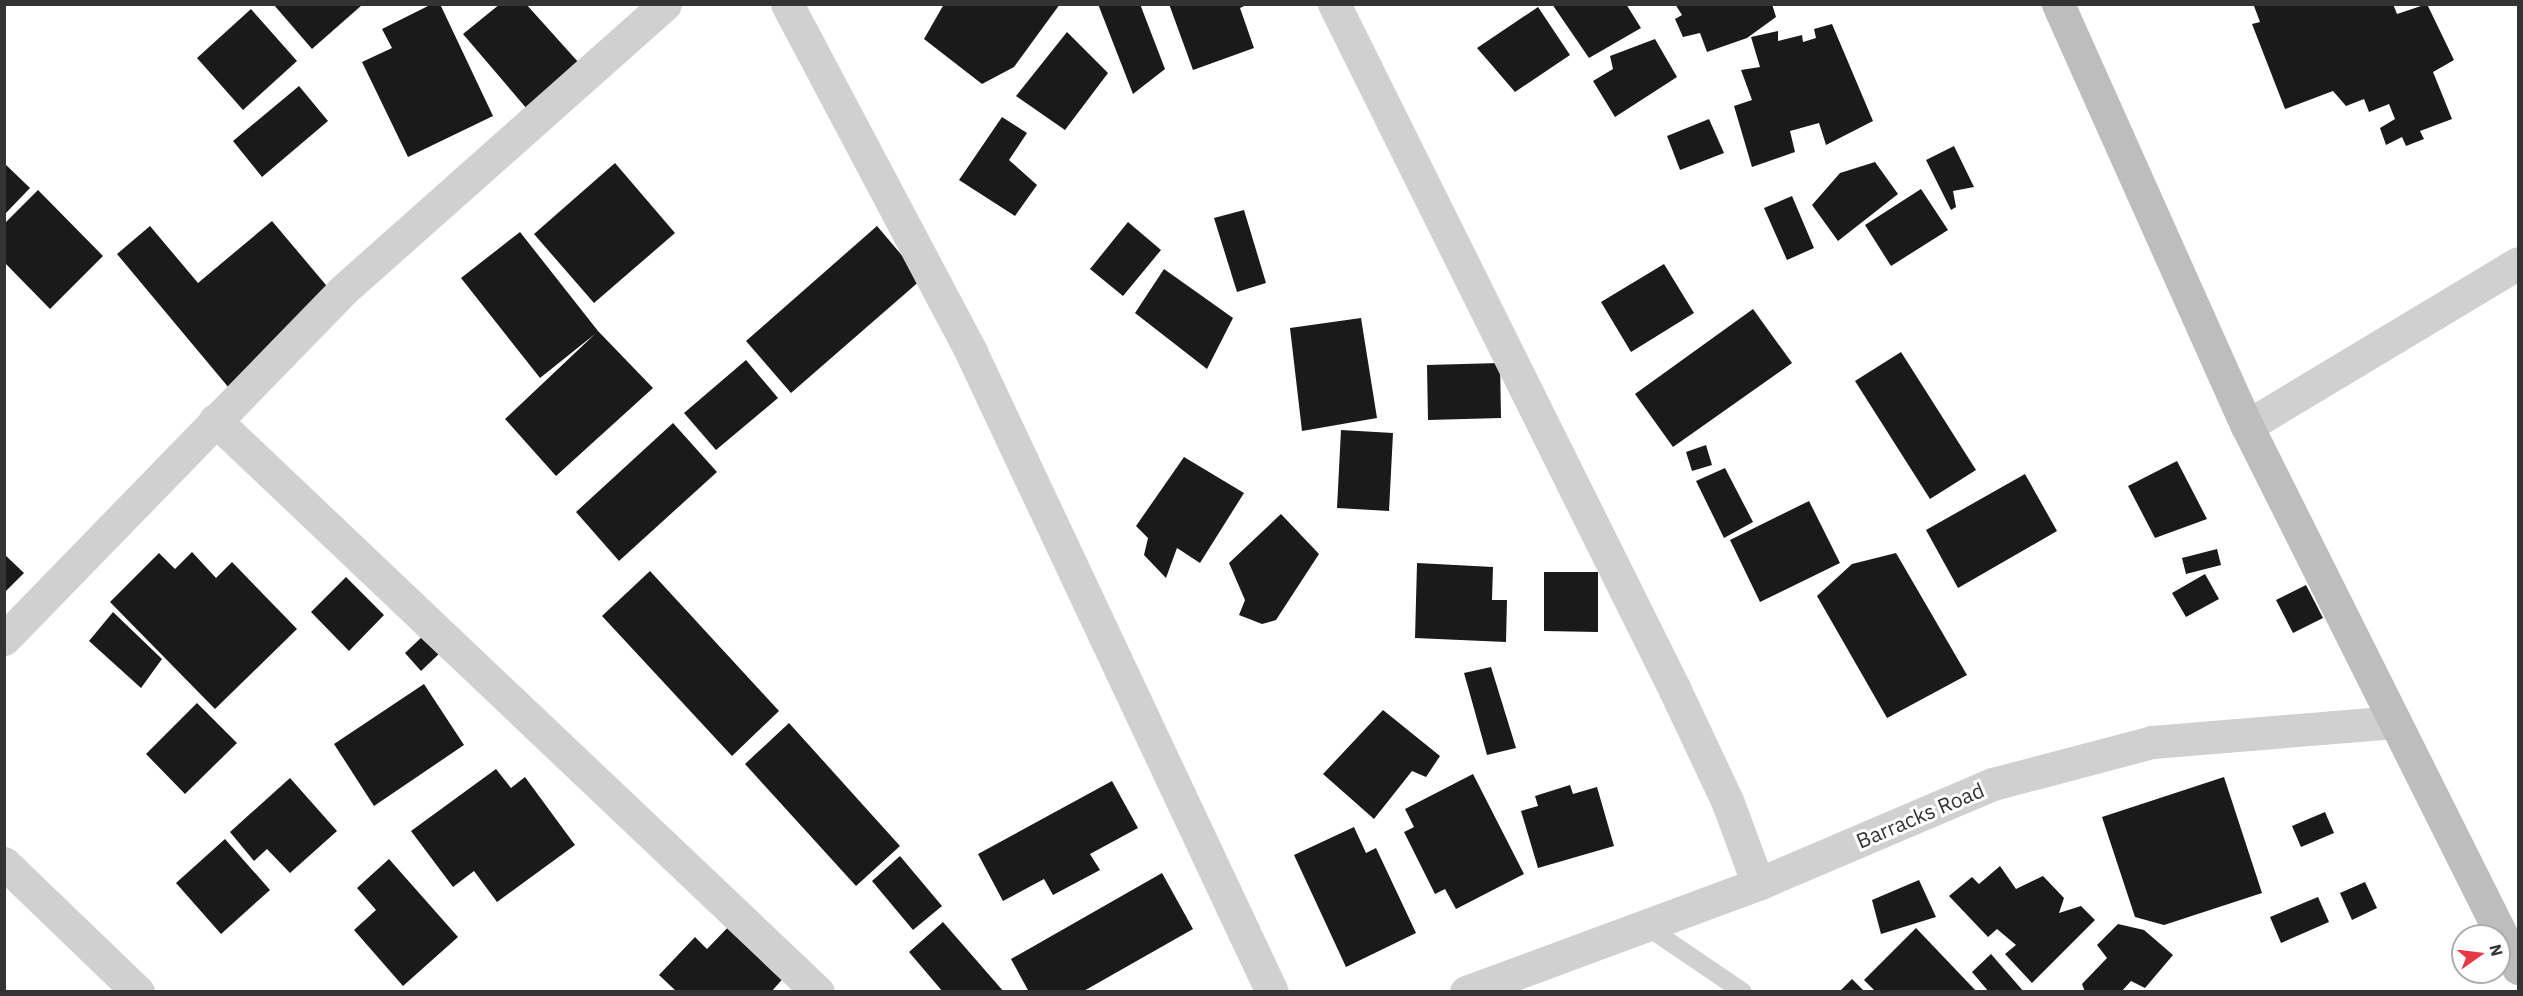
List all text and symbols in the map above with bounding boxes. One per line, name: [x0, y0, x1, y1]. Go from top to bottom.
street label: Barracks Road: [1852, 777, 1988, 853]
north arrow: [2451, 924, 2511, 984]
text: N: [2485, 942, 2508, 958]

